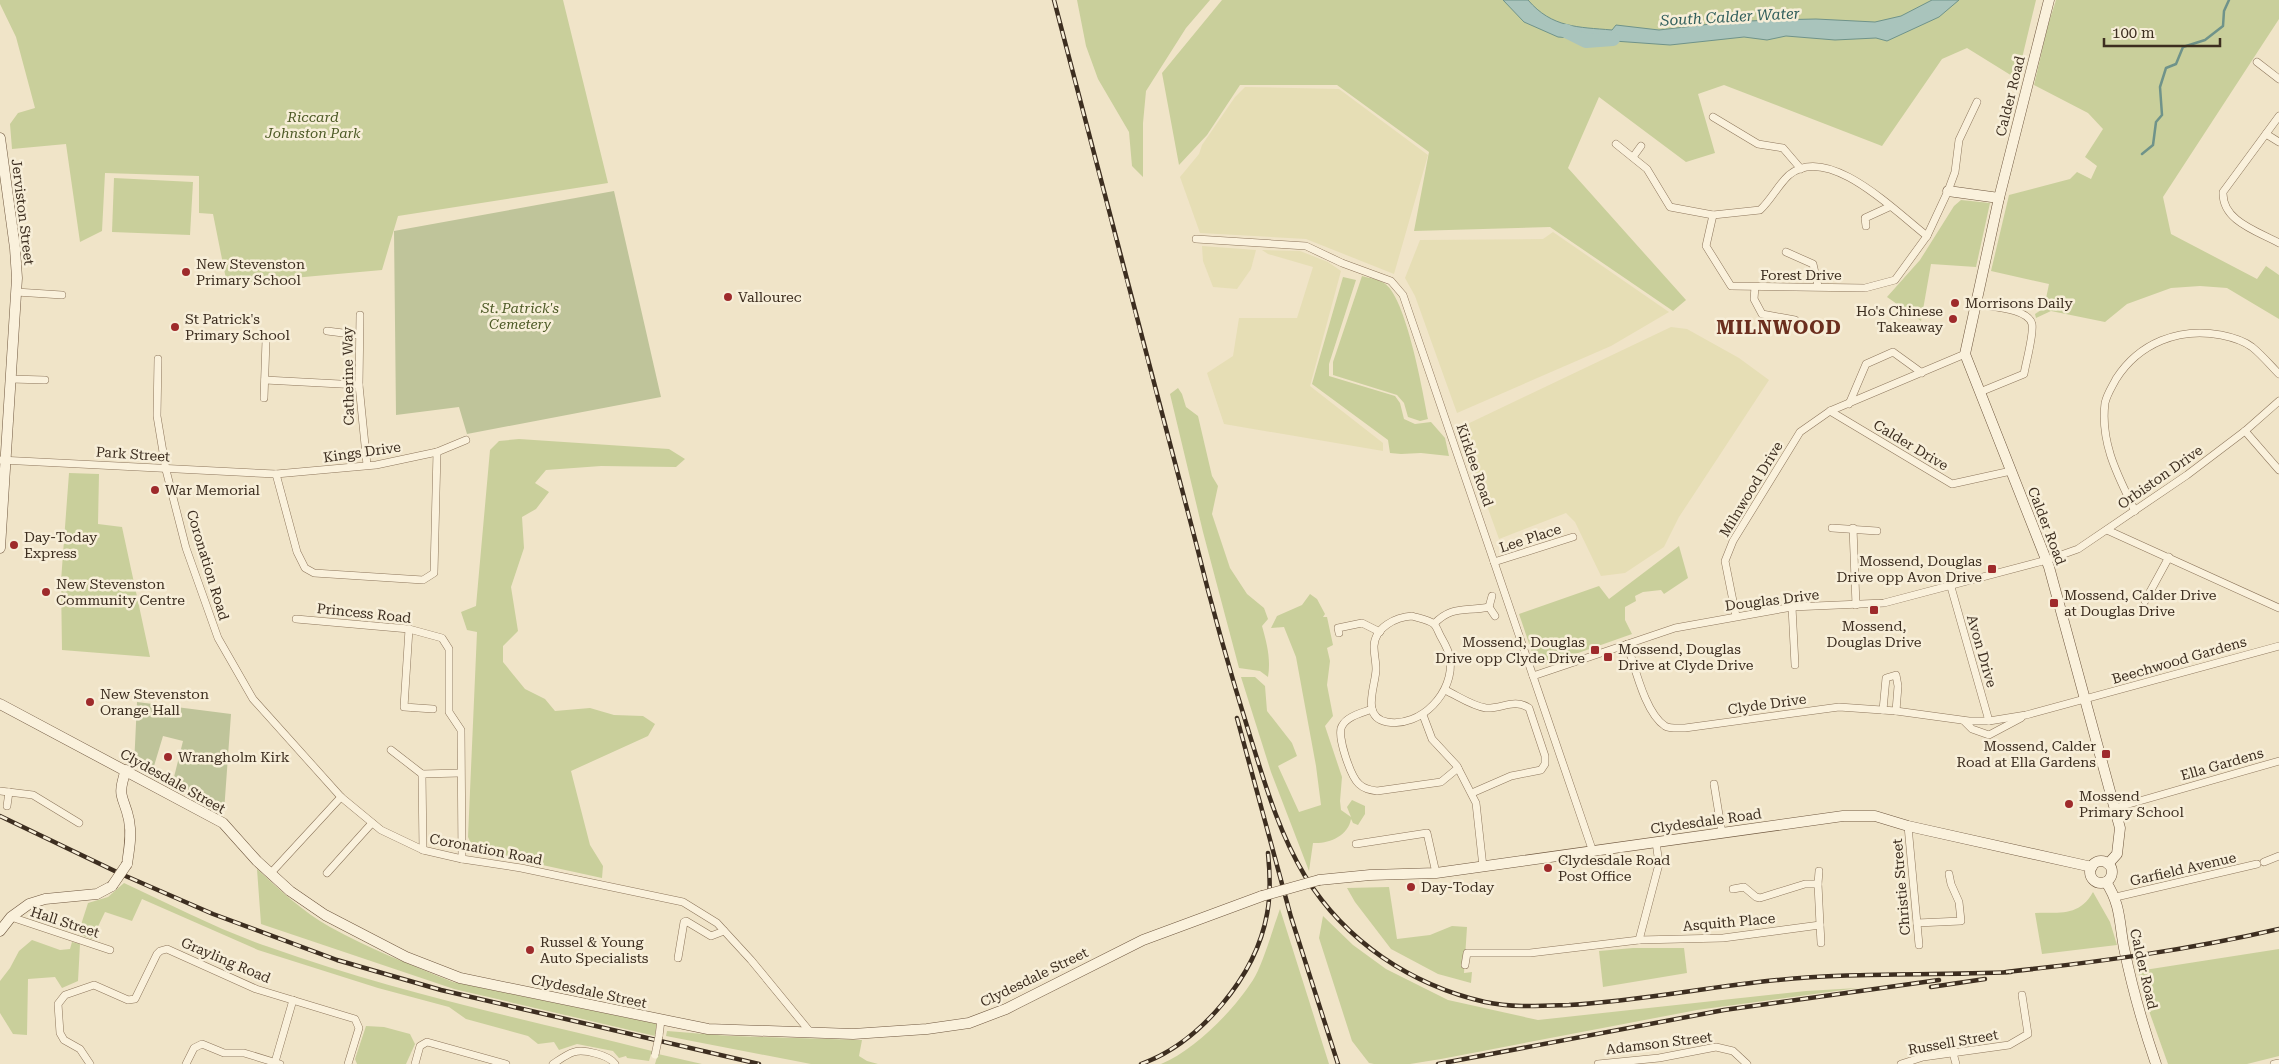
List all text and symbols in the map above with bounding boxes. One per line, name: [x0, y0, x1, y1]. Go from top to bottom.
water label: South Calder Water: [1659, 4, 1801, 30]
scale bar: [2104, 15, 2220, 47]
text: 100 m: [2112, 24, 2155, 42]
street label: Calder Road: [1992, 54, 2028, 138]
park label: Riccard Johnston Park: [264, 109, 361, 141]
street label: Jerviston Street: [9, 158, 37, 266]
place label: New Stevenston Primary School: [196, 256, 305, 288]
marker: New Stevenston Primary School: [180, 266, 192, 278]
street label: Forest Drive: [1760, 267, 1842, 283]
place label: Vallourec: [738, 289, 802, 305]
marker: Vallourec: [722, 291, 734, 303]
place label: Morrisons Daily: [1965, 295, 2073, 311]
marker: Morrisons Daily: [1949, 297, 1961, 309]
park label: St. Patrick's Cemetery: [480, 300, 560, 332]
place label: Ho's Chinese Takeaway: [1856, 303, 1944, 335]
place label: St Patrick's Primary School: [185, 311, 290, 343]
marker: Ho's Chinese Takeaway: [1947, 313, 1959, 325]
district label: MILNWOOD: [1716, 316, 1842, 339]
marker: St Patrick's Primary School: [169, 321, 181, 333]
street label: Catherine Way: [339, 326, 357, 426]
street label: Calder Drive: [1871, 416, 1952, 474]
street label: Kirklee Road: [1453, 421, 1497, 509]
street label: Milnwood Drive: [1716, 438, 1786, 540]
street label: Kings Drive: [322, 439, 402, 465]
street label: Orbiston Drive: [2114, 442, 2206, 512]
street label: Park Street: [95, 443, 171, 465]
place label: War Memorial: [165, 482, 261, 498]
marker: War Memorial: [149, 484, 161, 496]
street label: Calder Road: [2025, 485, 2069, 567]
street label: Coronation Road: [184, 508, 232, 622]
street label: Lee Place: [1497, 520, 1563, 555]
place label: Day-Today Express: [24, 529, 98, 561]
marker: Day-Today Express: [8, 539, 20, 551]
place label: Mossend, Douglas Drive opp Avon Drive: [1837, 553, 1982, 585]
marker: Mossend, Douglas Drive opp Avon Drive: [1986, 563, 1998, 575]
place label: New Stevenston Community Centre: [56, 576, 185, 608]
marker: New Stevenston Community Centre: [40, 586, 52, 598]
street label: Douglas Drive: [1724, 586, 1820, 614]
place label: Mossend, Calder Drive at Douglas Drive: [2064, 587, 2217, 619]
marker: Mossend, Calder Drive at Douglas Drive: [2048, 597, 2060, 609]
street label: Princess Road: [316, 600, 412, 626]
marker: Mossend, Douglas Drive: [1868, 604, 1880, 616]
street label: Avon Drive: [1964, 613, 2000, 690]
place label: Mossend, Douglas Drive: [1827, 618, 1922, 650]
street label: Beechwood Gardens: [2110, 633, 2249, 687]
place label: Mossend, Douglas Drive opp Clyde Drive: [1435, 634, 1585, 666]
place label: Mossend, Douglas Drive at Clyde Drive: [1618, 641, 1754, 673]
marker: Mossend, Douglas Drive opp Clyde Drive: [1589, 644, 1601, 656]
marker: Mossend, Douglas Drive at Clyde Drive: [1602, 651, 1614, 663]
place label: New Stevenston Orange Hall: [100, 686, 209, 718]
street label: Clyde Drive: [1727, 691, 1808, 717]
marker: New Stevenston Orange Hall: [84, 696, 96, 708]
place label: Mossend, Calder Road at Ella Gardens: [1956, 738, 2096, 770]
street label: Ella Gardens: [2179, 744, 2266, 783]
street label: Clydesdale Street: [118, 745, 228, 817]
marker: Mossend, Calder Road at Ella Gardens: [2100, 748, 2112, 760]
place label: Wrangholm Kirk: [178, 749, 290, 765]
marker: Wrangholm Kirk: [162, 751, 174, 763]
place label: Mossend Primary School: [2079, 788, 2184, 820]
marker: Mossend Primary School: [2063, 798, 2075, 810]
street label: Clydesdale Road: [1649, 805, 1763, 837]
street label: Coronation Road: [428, 830, 544, 868]
street label: Christie Street: [1889, 838, 1913, 936]
street label: Garfield Avenue: [2128, 849, 2238, 889]
place label: Clydesdale Road Post Office: [1558, 852, 1670, 884]
marker: Clydesdale Road Post Office: [1542, 862, 1554, 874]
place label: Day-Today: [1421, 879, 1495, 895]
marker: Day-Today: [1405, 881, 1417, 893]
street label: Hall Street: [29, 903, 101, 941]
street label: Asquith Place: [1682, 910, 1776, 934]
street label: Calder Road: [2127, 927, 2161, 1011]
street label: Grayling Road: [179, 934, 273, 986]
place label: Russel & Young Auto Specialists: [540, 934, 649, 966]
marker: Russel & Young Auto Specialists: [524, 944, 536, 956]
street label: Clydesdale Street: [978, 944, 1090, 1010]
street label: Clydesdale Street: [530, 971, 648, 1011]
street label: Russell Street: [1907, 1026, 1999, 1058]
street label: Adamson Street: [1605, 1029, 1713, 1057]

